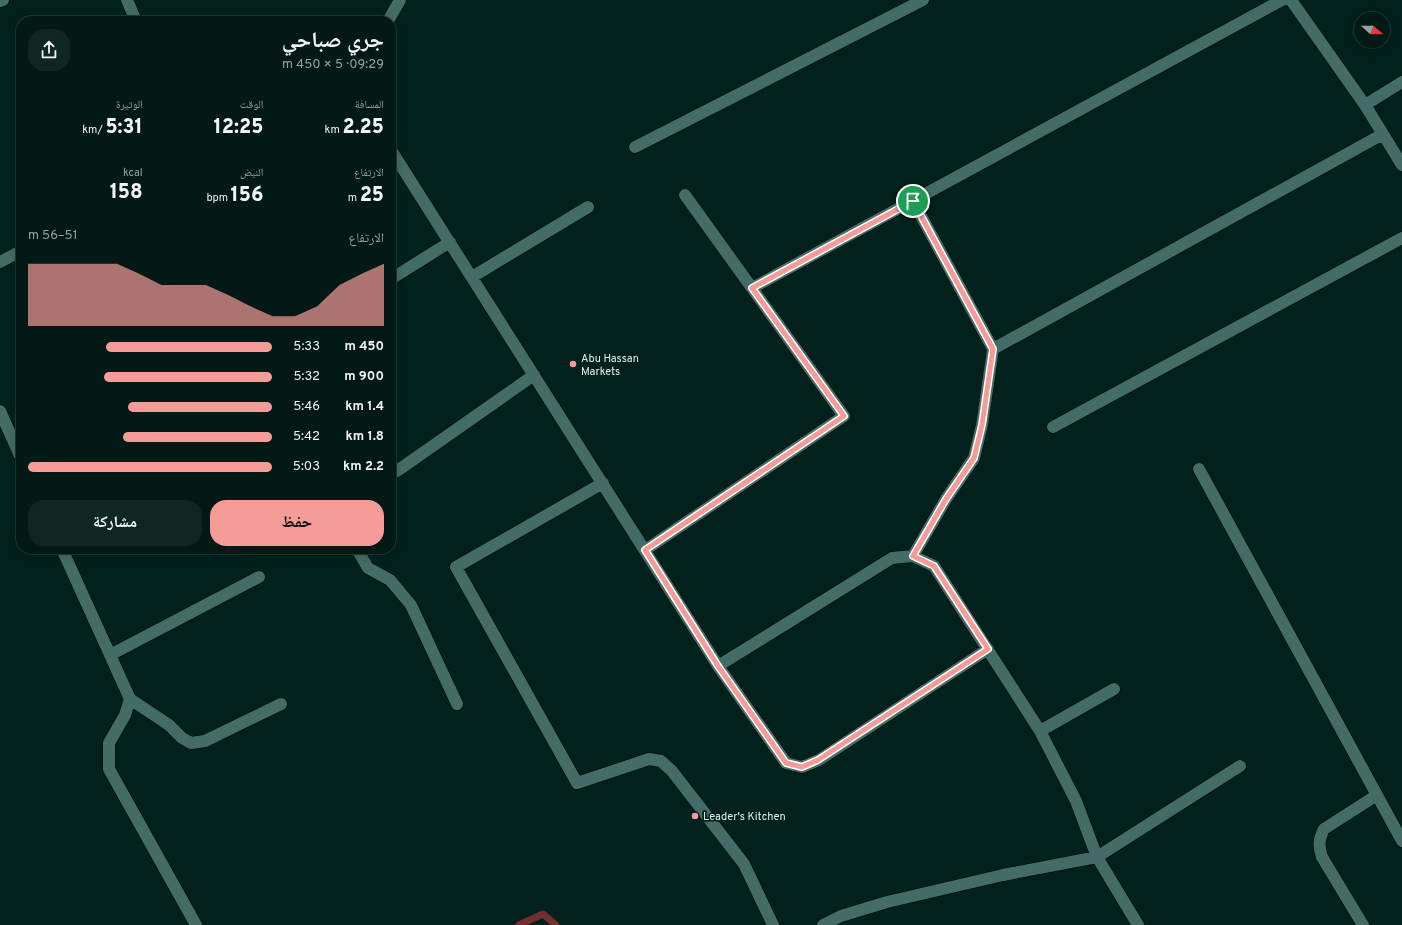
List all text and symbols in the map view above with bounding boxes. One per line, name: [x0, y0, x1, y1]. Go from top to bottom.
north arrow: [1354, 12, 1390, 48]
map controls: [1354, 12, 1390, 48]
text: جري صباحي: [282, 28, 384, 55]
button: share: [28, 29, 70, 71]
text: 09:29 · 5 × 450 m: [282, 57, 384, 73]
text: الوتيرة: [116, 98, 143, 112]
text: الوقت: [240, 98, 263, 112]
text: المسافة: [355, 98, 384, 112]
text: 5:31: [105, 115, 143, 141]
text: 12:25: [214, 115, 263, 141]
text: 2.25: [342, 115, 384, 141]
text: /km: [82, 123, 105, 137]
text: km: [325, 123, 342, 137]
text: kcal: [123, 166, 143, 180]
text: النبض: [240, 166, 263, 180]
text: الارتفاع: [354, 166, 384, 180]
text: 158: [110, 180, 143, 206]
text: 156: [231, 183, 263, 209]
text: 25: [360, 183, 384, 209]
pin: [896, 184, 930, 218]
icon: arrive: [902, 190, 924, 212]
text: bpm: [206, 191, 231, 205]
text: m: [348, 191, 360, 205]
text: 51–56 m: [28, 228, 78, 244]
text: الارتفاع: [349, 231, 384, 247]
text: 5:33: [293, 339, 320, 355]
text: 450 m: [345, 339, 384, 355]
place label: Abu Hassan Markets: [581, 352, 639, 379]
marker: Abu Hassan Markets: [568, 359, 578, 369]
text: 5:32: [293, 369, 320, 385]
text: 900 m: [344, 369, 384, 385]
text: 5:46: [293, 399, 320, 415]
text: 1.4 km: [345, 399, 384, 415]
text: 5:42: [293, 429, 320, 445]
text: 1.8 km: [345, 429, 384, 445]
text: 5:03: [293, 459, 320, 475]
text: 2.2 km: [343, 459, 384, 475]
button: مشاركة: [28, 500, 202, 546]
button: حفظ: [210, 500, 384, 546]
place label: Leader's Kitchen: [703, 810, 786, 824]
marker: Leader's Kitchen: [690, 811, 700, 821]

